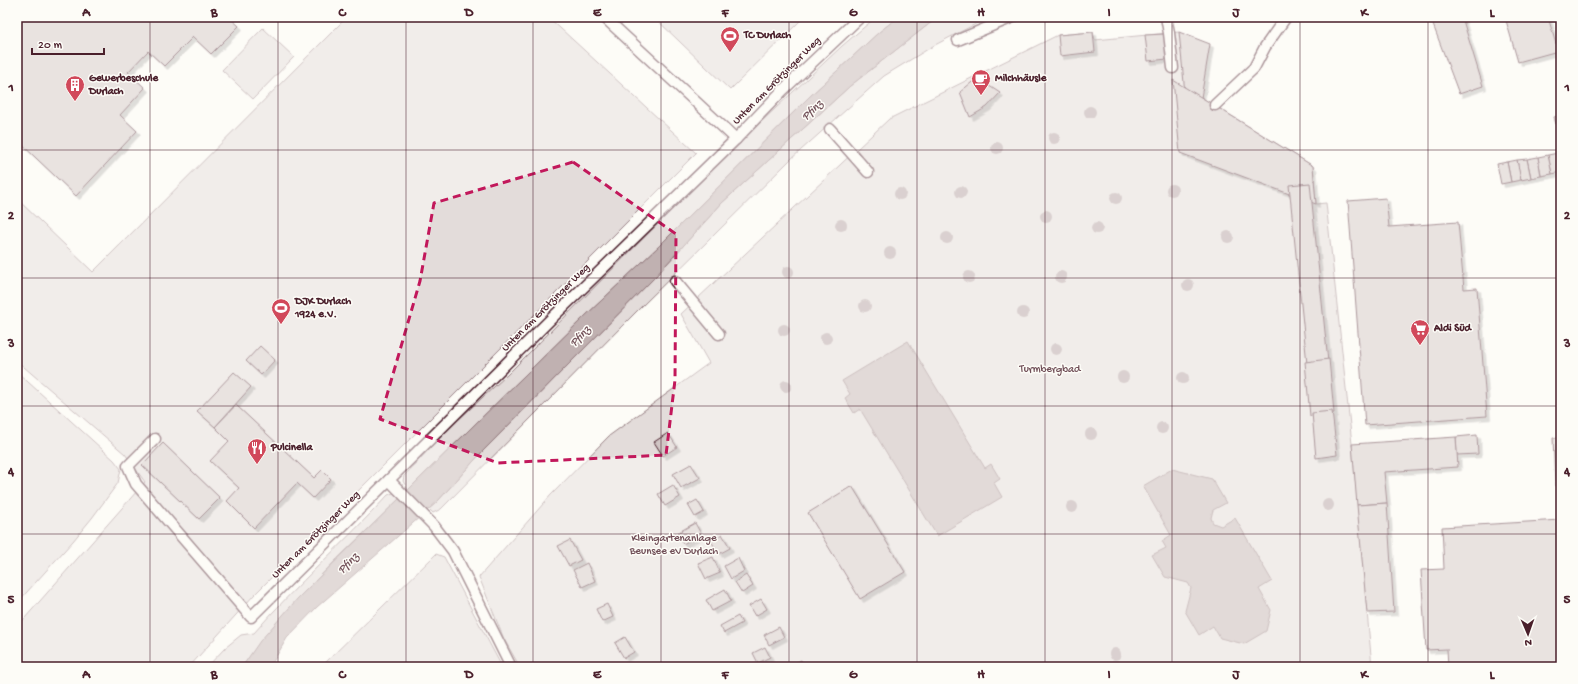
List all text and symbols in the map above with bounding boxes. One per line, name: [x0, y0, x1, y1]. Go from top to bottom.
text: A: [81, 6, 91, 21]
text: B: [210, 6, 219, 21]
text: C: [337, 6, 347, 21]
text: D: [464, 6, 474, 21]
text: E: [593, 6, 602, 21]
text: F: [721, 6, 730, 21]
text: G: [849, 6, 858, 21]
text: H: [977, 6, 985, 21]
text: I: [1107, 6, 1111, 21]
text: J: [1232, 6, 1241, 21]
text: K: [1359, 6, 1369, 21]
text: L: [1490, 6, 1496, 21]
sports icon: TC Durlach: [719, 25, 741, 53]
scale bar: [32, 30, 104, 56]
place label: TC Durlach: [743, 30, 791, 42]
street label: Unten am Grötzinger Weg: [731, 35, 823, 127]
text: 20 m: [38, 39, 63, 53]
cafe icon: Milchhäusle: [970, 68, 992, 96]
place label: Gewerbeschule Durlach: [88, 73, 159, 98]
place label: Milchhäusle: [995, 73, 1048, 85]
building icon: Gewerbeschule Durlach: [64, 74, 86, 102]
text: 1: [7, 81, 14, 96]
text: 1: [1563, 81, 1570, 96]
water label: Pfinz: [799, 97, 827, 124]
text: 2: [8, 209, 15, 224]
text: 2: [1564, 209, 1571, 224]
street label: Unten am Grötzinger Weg: [500, 262, 592, 354]
place label: DJK Durlach 1924 e.V.: [294, 296, 351, 321]
sports icon: DJK Durlach 1924 e.V.: [270, 297, 292, 325]
supermarket icon: Aldi Süd: [1409, 318, 1431, 346]
water label: Pfinz: [568, 323, 595, 350]
place label: Aldi Süd: [1433, 323, 1473, 335]
text: 3: [7, 337, 15, 352]
text: 3: [1563, 337, 1571, 352]
park label: Turmbergbad: [1018, 364, 1082, 376]
restaurant icon: Pulcinella: [246, 437, 268, 465]
place label: Pulcinella: [270, 442, 314, 454]
text: 4: [7, 465, 15, 480]
text: 4: [1563, 465, 1571, 480]
street label: Unten am Grötzinger Weg: [270, 489, 362, 581]
park label: Kleingartenanlage Beunsee eV Durlach: [629, 533, 718, 558]
water label: Pfinz: [336, 550, 363, 577]
text: 5: [8, 593, 15, 608]
text: 5: [1564, 593, 1571, 608]
north arrow: [1508, 614, 1548, 654]
text: N: [1524, 636, 1532, 648]
text: A: [81, 668, 91, 683]
text: B: [210, 668, 219, 683]
text: C: [337, 668, 347, 683]
text: D: [464, 668, 474, 683]
text: E: [593, 668, 602, 683]
text: F: [721, 668, 730, 683]
text: G: [849, 668, 858, 683]
text: H: [977, 668, 985, 683]
text: I: [1107, 668, 1111, 683]
text: J: [1232, 668, 1241, 683]
text: K: [1359, 668, 1369, 683]
text: L: [1490, 668, 1496, 683]

